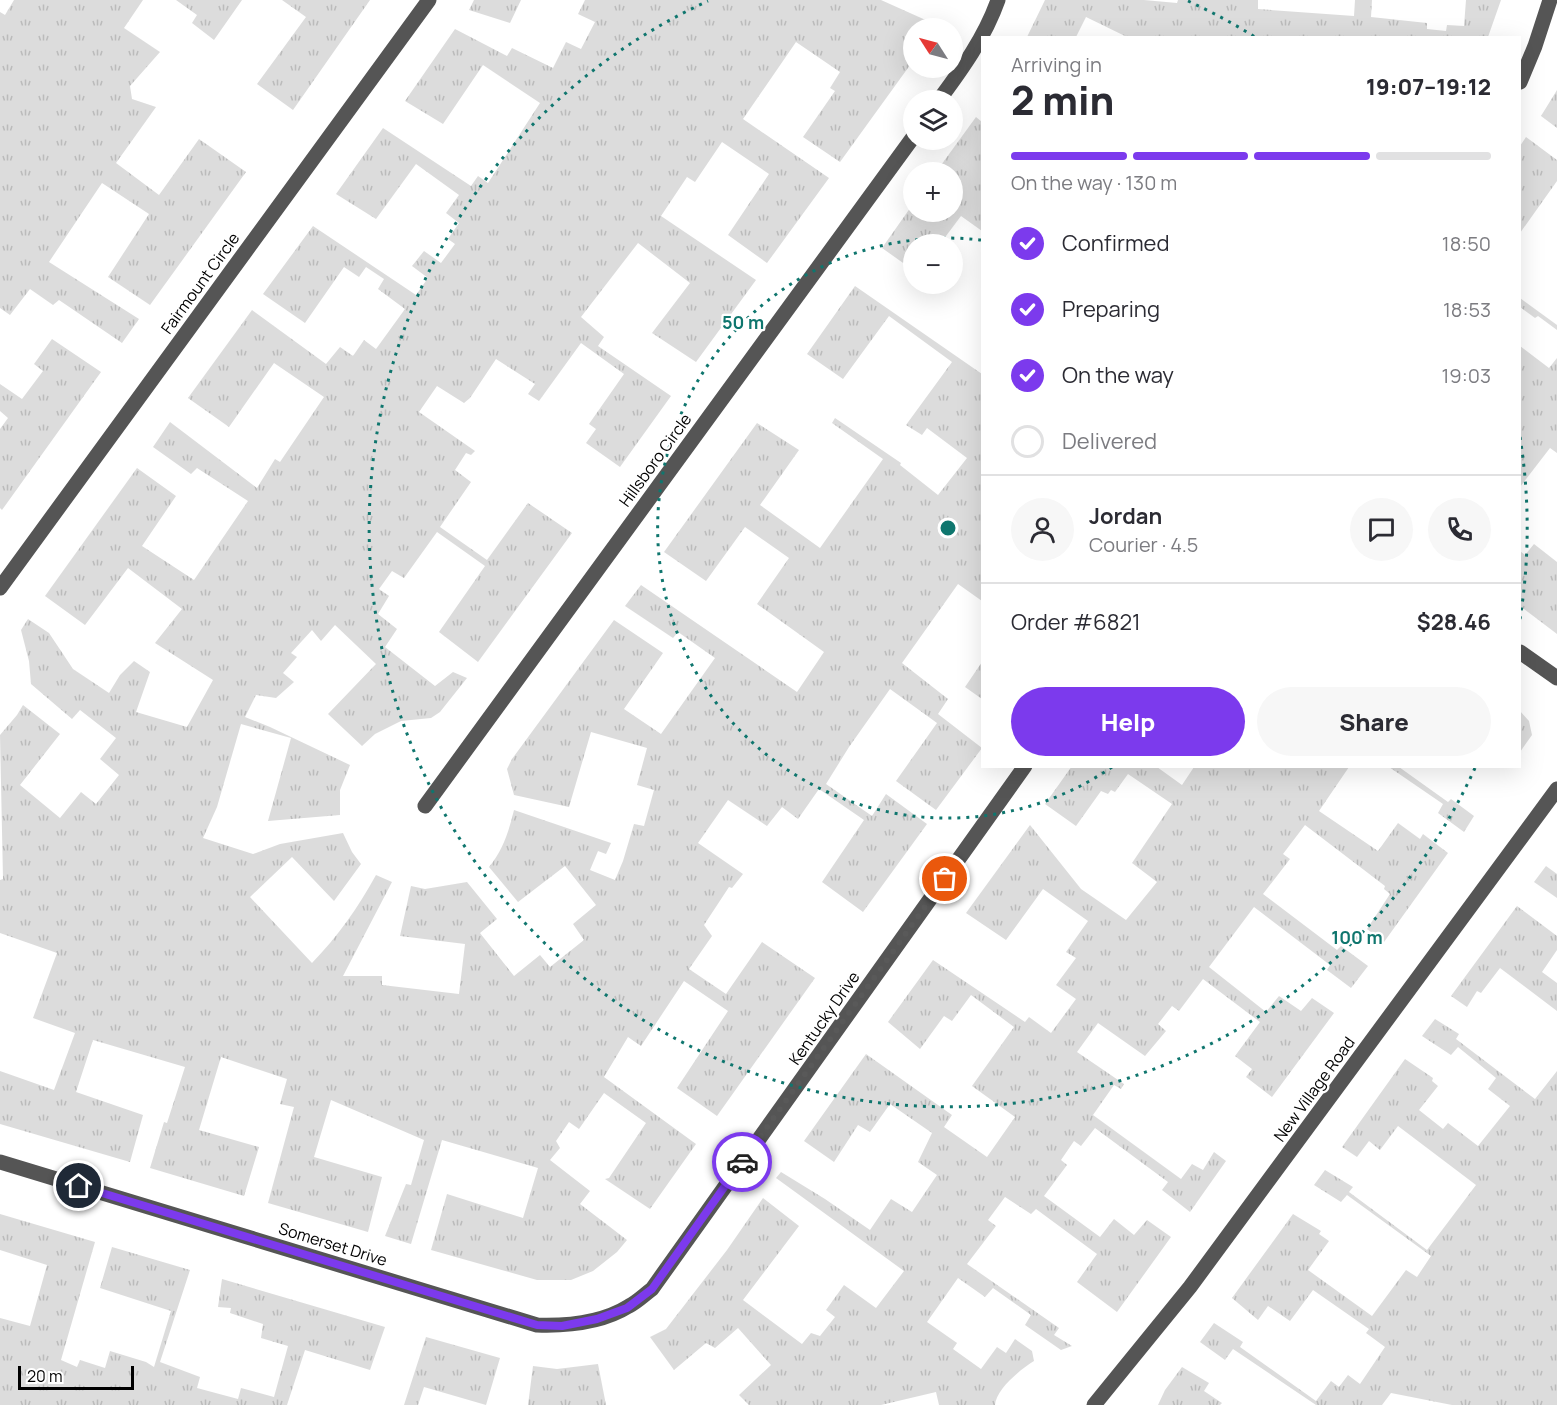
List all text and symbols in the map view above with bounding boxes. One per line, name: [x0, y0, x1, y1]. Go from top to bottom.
north arrow: [903, 18, 963, 78]
map controls: [903, 18, 963, 294]
text: Arriving in: [1011, 51, 1102, 78]
text: 19:07–19:12: [1366, 72, 1491, 102]
text: 2 min: [1011, 73, 1114, 127]
button: layers: [903, 90, 963, 150]
button: +: [903, 162, 963, 222]
text: On the way · 130 m: [1011, 169, 1177, 196]
icon: check: [1011, 227, 1044, 260]
street label: Fairmount Circle: [156, 228, 244, 338]
text: Confirmed: [1062, 228, 1170, 258]
text: 18:50: [1442, 230, 1491, 257]
button: −: [903, 234, 963, 294]
icon: check: [1011, 293, 1044, 326]
text: Preparing: [1062, 294, 1160, 324]
text: 18:53: [1443, 296, 1491, 323]
text: 50 m: [722, 310, 764, 334]
icon: check: [1011, 359, 1044, 392]
text: On the way: [1062, 360, 1174, 390]
text: 19:03: [1442, 362, 1491, 389]
street label: Hillsboro Circle: [614, 409, 696, 511]
text: Delivered: [1062, 426, 1157, 456]
button: person: [1011, 498, 1074, 561]
button: chat: [1350, 498, 1413, 561]
button: phone: [1428, 498, 1491, 561]
text: Jordan: [1089, 501, 1162, 531]
centre of rings: [938, 518, 958, 538]
text: Courier · 4.5: [1089, 531, 1198, 558]
text: Order #6821: [1011, 607, 1141, 637]
text: $28.46: [1417, 607, 1491, 637]
button: Help: [1011, 687, 1245, 756]
button: Share: [1257, 687, 1491, 756]
pin: [919, 853, 970, 904]
icon: bag: [928, 862, 961, 895]
text: 100 m: [1331, 925, 1383, 949]
street label: Kentucky Drive: [784, 967, 864, 1069]
street label: New Village Road: [1268, 1032, 1360, 1146]
courier: [712, 1132, 772, 1192]
icon: car: [726, 1146, 759, 1179]
pin: [53, 1160, 104, 1211]
icon: home: [62, 1169, 95, 1202]
street label: Somerset Drive: [276, 1217, 390, 1271]
scale bar: [18, 1363, 134, 1390]
text: 20 m: [27, 1365, 63, 1387]

